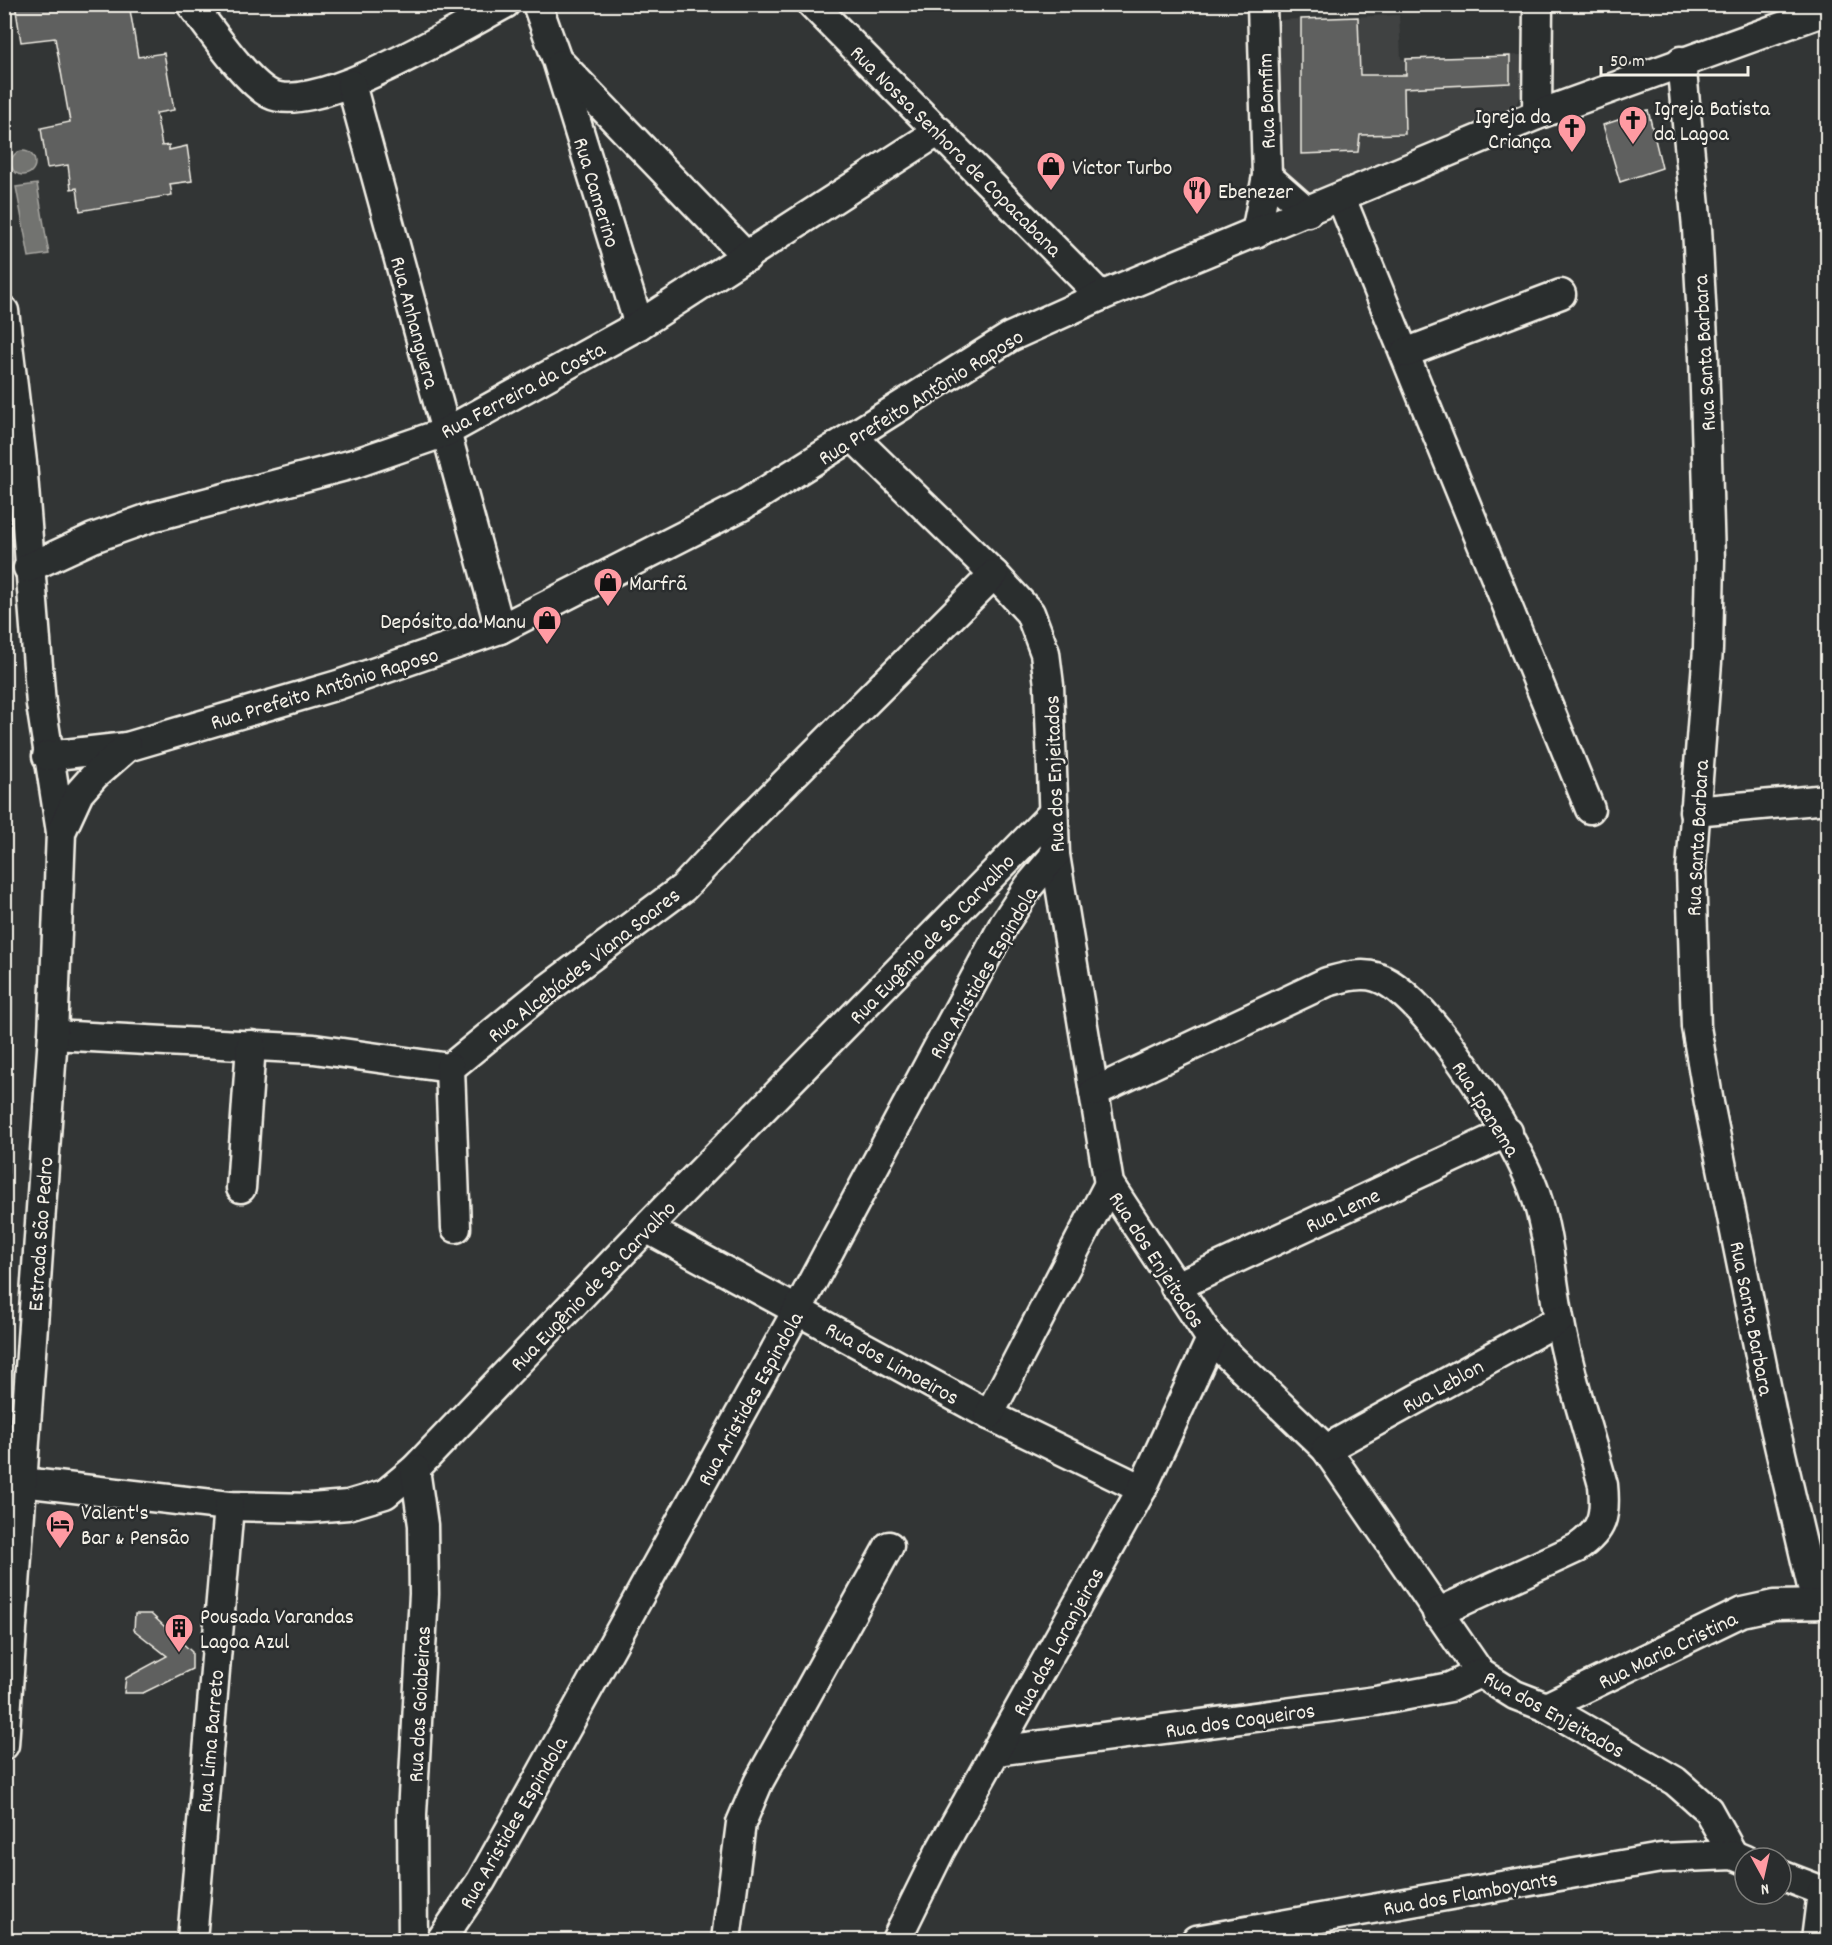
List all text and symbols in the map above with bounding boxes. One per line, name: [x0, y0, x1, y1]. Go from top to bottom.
street label: Rua Nossa Senhora de Copacabana: [842, 39, 1068, 266]
scale bar: [1601, 39, 1748, 77]
text: 50 m: [1610, 50, 1645, 75]
street label: Rua Bomfim: [1251, 52, 1286, 149]
place label: Igreja Batista da Lagoa: [1654, 95, 1771, 151]
place label: Igreja da Criança: [1475, 103, 1552, 159]
church icon: Igreja Batista da Lagoa: [1617, 104, 1649, 146]
church icon: Igreja da Criança: [1556, 112, 1588, 154]
street label: Rua Camerino: [563, 134, 626, 252]
shop icon: Victor Turbo: [1035, 150, 1067, 192]
place label: Victor Turbo: [1072, 154, 1172, 185]
restaurant icon: Ebenezer: [1181, 174, 1213, 216]
place label: Ebenezer: [1218, 178, 1294, 209]
street label: Rua Anhanguera: [380, 253, 445, 393]
street label: Rua Santa Barbara: [1687, 273, 1726, 432]
street label: Rua Prefeito Antônio Raposo: [813, 323, 1031, 475]
street label: Rua Ferreira da Costa: [436, 335, 612, 449]
shop icon: Marfrã: [592, 566, 624, 608]
place label: Marfrã: [629, 570, 687, 601]
shop icon: Depósito da Manu: [531, 604, 563, 646]
place label: Depósito da Manu: [380, 608, 526, 639]
street label: Rua Prefeito Antônio Raposo: [207, 641, 443, 740]
street label: Rua dos Enjeitados: [1038, 695, 1075, 853]
street label: Rua Santa Barbara: [1680, 759, 1719, 917]
street label: Rua Eugênio de Sa Carvalho: [843, 848, 1024, 1033]
street label: Rua Aristides Espindola: [923, 881, 1047, 1066]
street label: Rua Alcebíades Viana Soares: [482, 882, 688, 1052]
street label: Rua Ipanema: [1442, 1056, 1526, 1164]
street label: Estrada São Pedro: [22, 1156, 63, 1313]
street label: Rua Leme: [1301, 1181, 1386, 1243]
street label: Rua dos Enjeitados: [1099, 1186, 1211, 1335]
street label: Rua Eugênio de Sa Carvalho: [504, 1195, 685, 1380]
street label: Rua Santa Barbara: [1719, 1239, 1780, 1399]
street label: Rua Aristides Espindola: [691, 1306, 813, 1492]
street label: Rua dos Limoeiros: [819, 1315, 964, 1415]
street label: Rua Leblon: [1397, 1353, 1490, 1423]
place label: Valent's Bar & Pensão: [81, 1499, 190, 1555]
hotel icon: Valent's Bar & Pensão: [44, 1508, 76, 1550]
street label: Rua das Laranjeiras: [1006, 1563, 1114, 1723]
place label: Pousada Varandas Lagoa Azul: [200, 1603, 354, 1659]
street label: Rua Maria Cristina: [1594, 1605, 1744, 1699]
building icon: Pousada Varandas Lagoa Azul: [163, 1612, 195, 1654]
street label: Rua das Goiabeiras: [402, 1625, 441, 1783]
street label: Rua dos Enjeitados: [1477, 1664, 1630, 1768]
street label: Rua Lima Barreto: [191, 1668, 234, 1814]
street label: Rua dos Coqueiros: [1164, 1697, 1317, 1748]
street label: Rua Aristides Espindola: [453, 1731, 577, 1916]
north arrow: [1733, 1846, 1793, 1906]
street label: Rua dos Flamboyants: [1381, 1865, 1560, 1926]
text: N: [1759, 1876, 1770, 1900]

